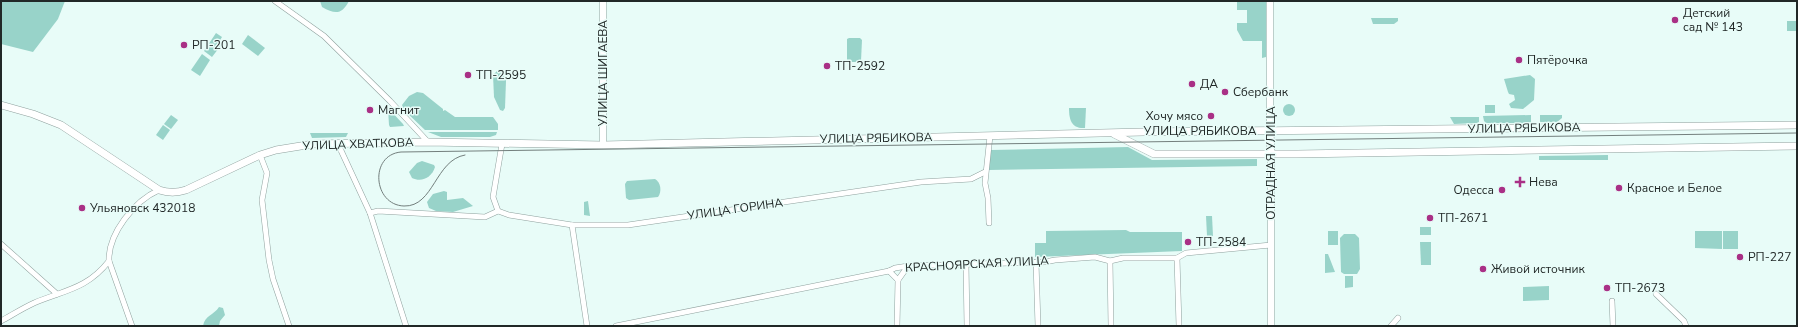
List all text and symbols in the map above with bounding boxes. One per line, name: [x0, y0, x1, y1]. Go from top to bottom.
place label: Детский сад № 143: [1683, 5, 1743, 35]
marker: Детский сад № 143: [1670, 15, 1680, 25]
street label: УЛИЦА ШИГАЕВА: [595, 20, 611, 127]
place label: РП-201: [192, 37, 235, 53]
marker: РП-201: [179, 40, 189, 50]
place label: Пятёрочка: [1527, 52, 1588, 68]
marker: Пятёрочка: [1514, 55, 1524, 65]
place label: ТП-2592: [835, 58, 885, 74]
marker: ТП-2592: [822, 61, 832, 71]
place label: ТП-2595: [476, 67, 526, 83]
marker: ТП-2595: [463, 70, 473, 80]
place label: ДА: [1200, 76, 1218, 92]
marker: ДА: [1187, 79, 1197, 89]
place label: Сбербанк: [1233, 84, 1289, 100]
marker: Сбербанк: [1220, 87, 1230, 97]
place label: Магнит: [378, 102, 420, 118]
marker: Магнит: [365, 105, 375, 115]
street label: ОТРАДНАЯ УЛИЦА: [1263, 106, 1279, 220]
place label: Хочу мясо: [1146, 108, 1203, 124]
marker: Хочу мясо: [1206, 111, 1216, 121]
street label: УЛИЦА РЯБИКОВА: [1466, 119, 1581, 137]
street label: УЛИЦА РЯБИКОВА: [1143, 123, 1257, 139]
street label: УЛИЦА РЯБИКОВА: [818, 129, 933, 147]
street label: УЛИЦА ХВАТКОВА: [301, 134, 414, 154]
place label: Нева: [1529, 174, 1558, 190]
marker: Нева: [1514, 176, 1526, 188]
place label: Красное и Белое: [1627, 180, 1722, 196]
place label: Одесса: [1453, 182, 1494, 198]
marker: Красное и Белое: [1614, 183, 1624, 193]
marker: Одесса: [1497, 185, 1507, 195]
street label: УЛИЦА ГОРИНА: [685, 194, 784, 224]
place label: Ульяновск 432018: [89, 200, 195, 216]
marker: Ульяновск 432018: [77, 203, 87, 213]
place label: ТП-2671: [1438, 210, 1488, 226]
marker: ТП-2671: [1425, 213, 1435, 223]
place label: ТП-2584: [1196, 234, 1246, 250]
marker: ТП-2584: [1183, 237, 1193, 247]
place label: РП-227: [1748, 249, 1791, 265]
street label: КРАСНОЯРСКАЯ УЛИЦА: [905, 252, 1050, 276]
marker: РП-227: [1735, 252, 1745, 262]
place label: Живой источник: [1491, 261, 1586, 277]
marker: Живой источник: [1478, 264, 1488, 274]
place label: ТП-2673: [1615, 280, 1665, 296]
marker: ТП-2673: [1602, 283, 1612, 293]

